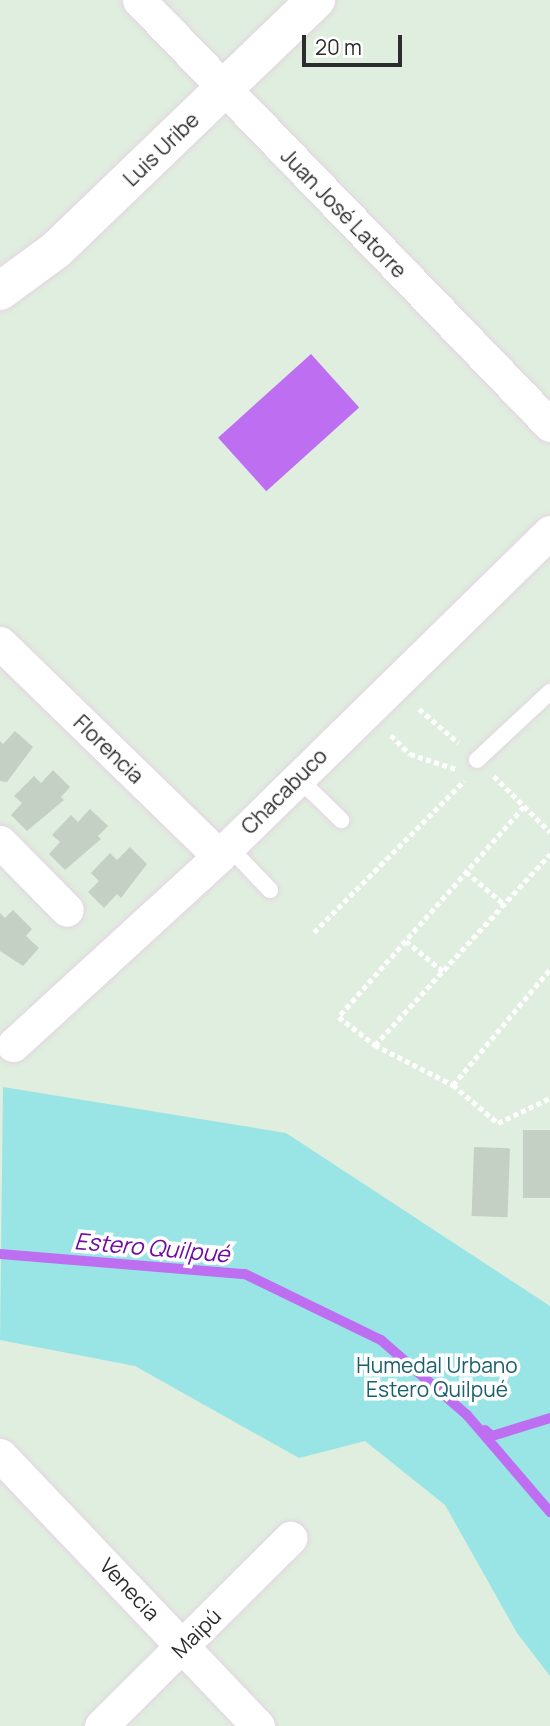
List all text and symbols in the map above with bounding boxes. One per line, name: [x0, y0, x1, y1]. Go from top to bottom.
scale bar: [305, 21, 405, 65]
text: 20 m: [315, 33, 362, 61]
street label: Luis Uribe: [118, 107, 204, 191]
street label: Juan José Latorre: [276, 143, 412, 283]
street label: Florencia: [69, 710, 149, 788]
street label: Chacabuco: [236, 743, 332, 839]
water label: Estero Quilpué: [73, 1226, 231, 1268]
park label: Humedal Urbano Estero Quilpué: [356, 1352, 518, 1402]
street label: Venecia: [95, 1553, 165, 1625]
street label: Maipú: [166, 1603, 226, 1663]

